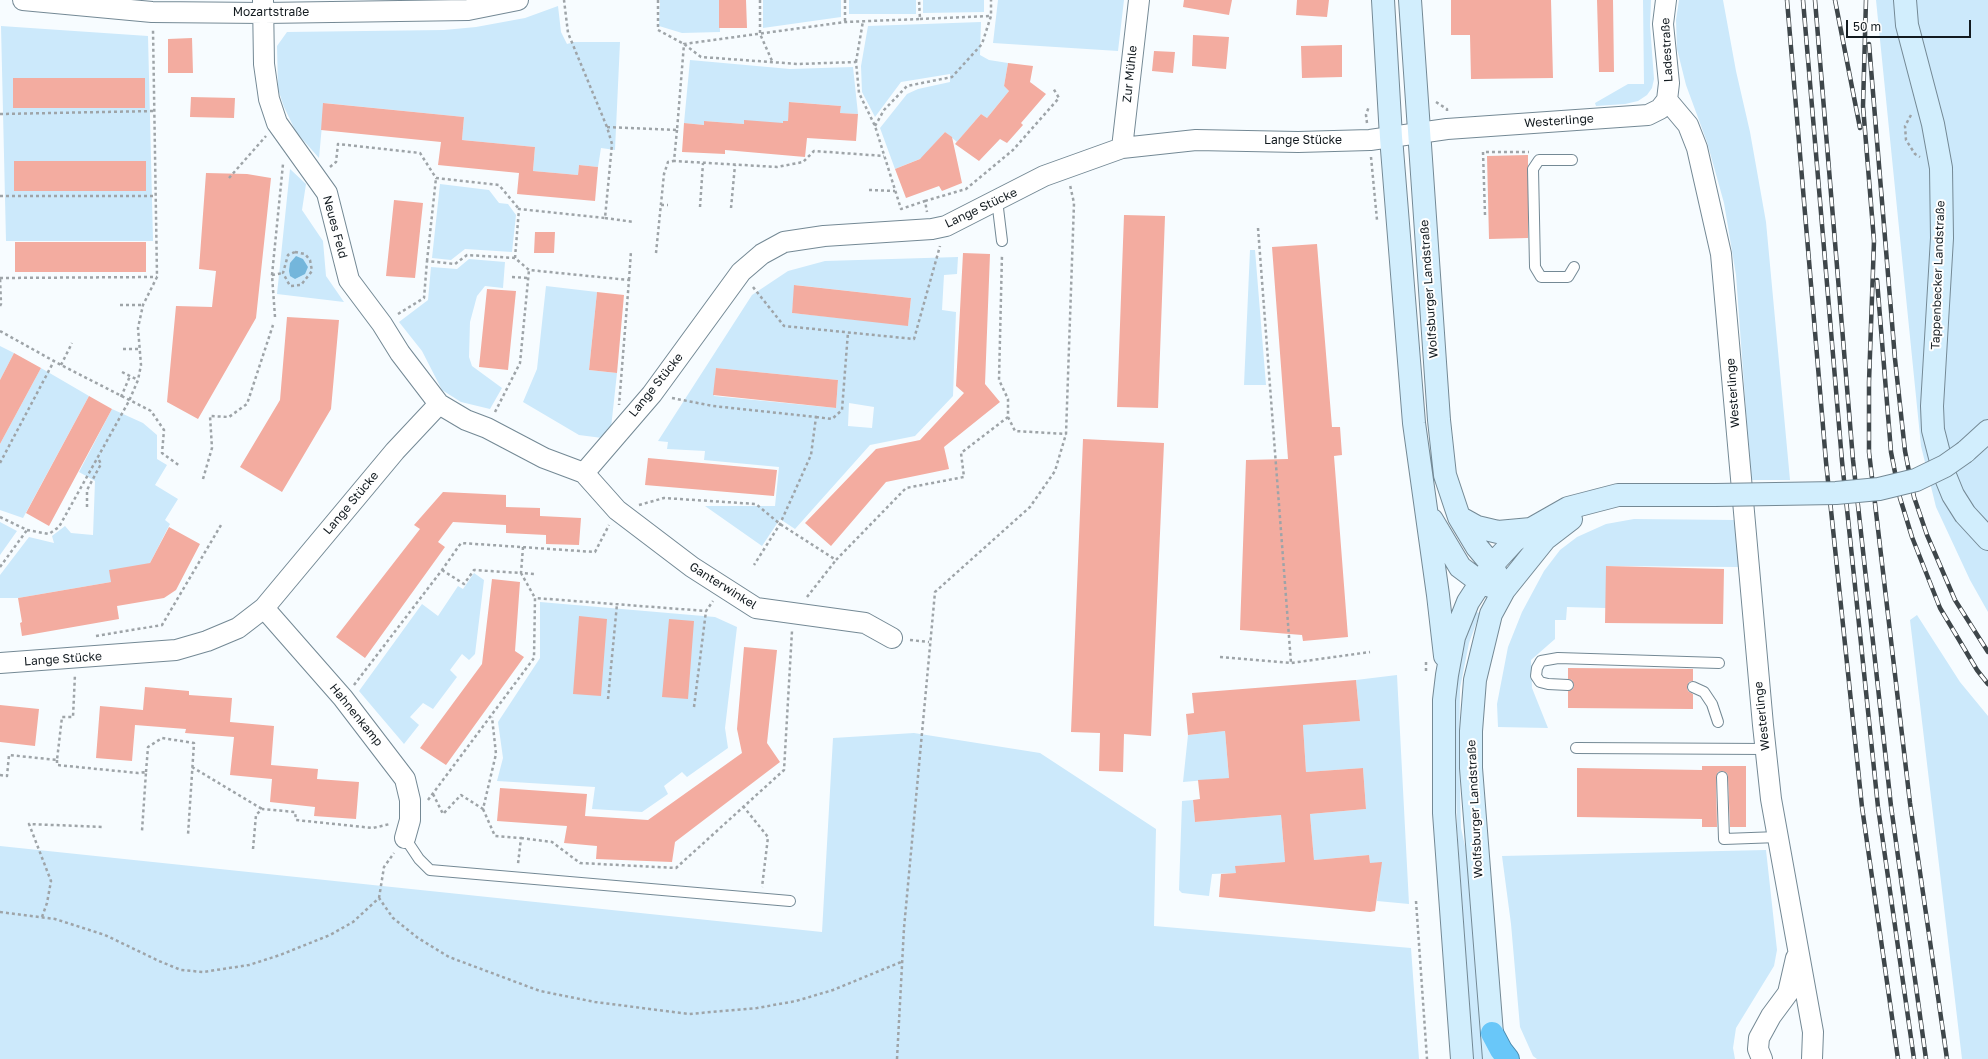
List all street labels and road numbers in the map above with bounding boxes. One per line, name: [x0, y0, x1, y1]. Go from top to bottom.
street label: Mozartstraße: [233, 5, 309, 19]
street label: Ladestraße: [1658, 17, 1676, 83]
street label: Zur Mühle: [1120, 45, 1140, 103]
street label: Westerlinge: [1524, 111, 1594, 131]
street label: Lange Stücke: [1264, 133, 1342, 147]
street label: Lange Stücke: [943, 185, 1019, 231]
street label: Neues Feld: [320, 194, 350, 260]
street label: Tappenbecker Landstraße: [1928, 200, 1948, 350]
street label: Wolfsburger Landstraße: [1417, 219, 1441, 359]
street label: Lange Stücke: [626, 350, 686, 420]
street label: Westerlinge: [1723, 358, 1743, 428]
street label: Lange Stücke: [320, 468, 382, 538]
street label: Ganterwinkel: [687, 560, 759, 612]
street label: Lange Stücke: [24, 649, 102, 669]
street label: Hahnenkamp: [326, 681, 386, 749]
street label: Westerlinge: [1751, 681, 1773, 751]
street label: Wolfsburger Landstraße: [1464, 739, 1486, 879]

